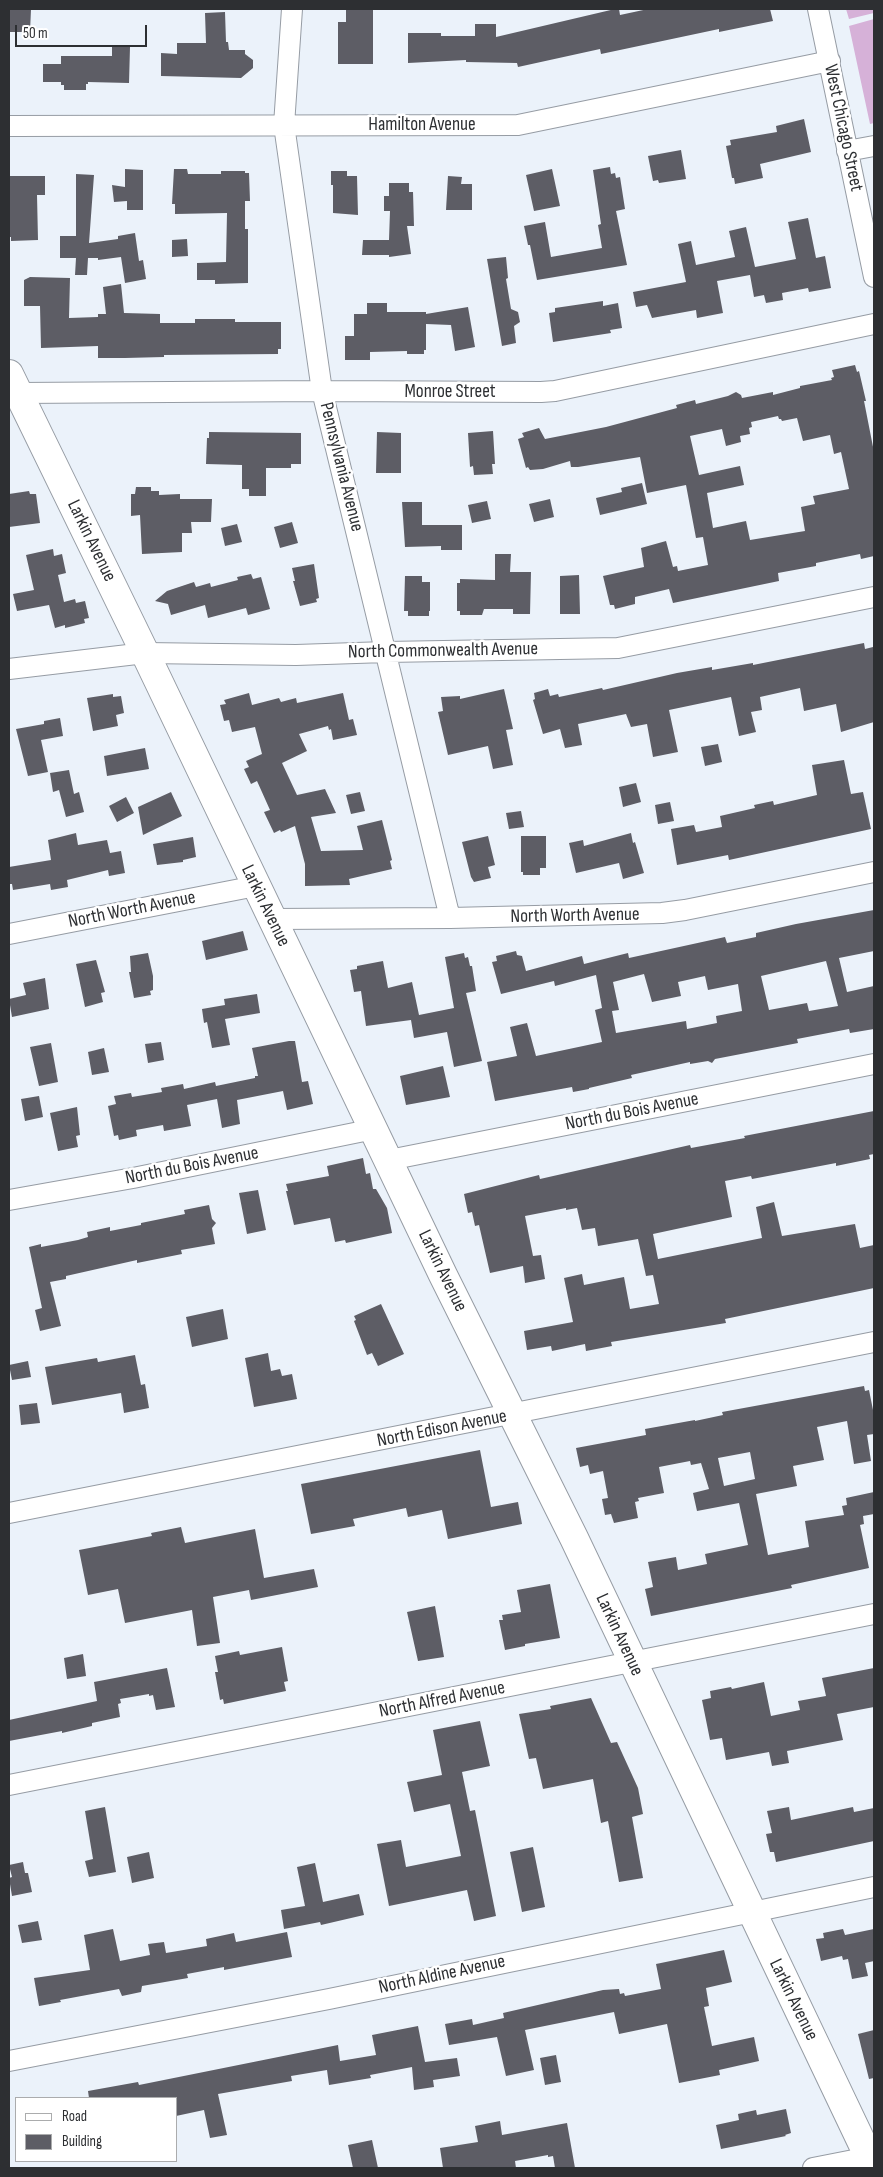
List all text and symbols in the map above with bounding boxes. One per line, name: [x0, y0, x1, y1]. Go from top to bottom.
scale bar: [18, 15, 150, 47]
text: 50 m: [23, 24, 48, 43]
street label: West Chicago Street: [818, 62, 868, 194]
street label: Hamilton Avenue: [368, 114, 476, 136]
street label: Monroe Street: [404, 381, 496, 403]
street label: Pennsylvania Avenue: [314, 400, 368, 534]
street label: Larkin Avenue: [61, 496, 121, 586]
street label: North Commonwealth Avenue: [348, 638, 538, 664]
street label: Larkin Avenue: [235, 861, 295, 951]
street label: North Worth Avenue: [66, 886, 198, 934]
street label: North Worth Avenue: [510, 903, 640, 929]
street label: North du Bois Avenue: [563, 1088, 701, 1136]
street label: North du Bois Avenue: [123, 1142, 261, 1190]
street label: Larkin Avenue: [412, 1226, 472, 1316]
street label: North Edison Avenue: [375, 1405, 509, 1453]
street label: Larkin Avenue: [590, 1590, 648, 1680]
street label: North Alfred Avenue: [377, 1677, 507, 1723]
street label: North Aldine Avenue: [377, 1950, 507, 2000]
street label: Larkin Avenue: [763, 1955, 823, 2045]
legend: [15, 2097, 178, 2162]
text: Road: [62, 2107, 87, 2126]
text: Building: [62, 2132, 102, 2151]

